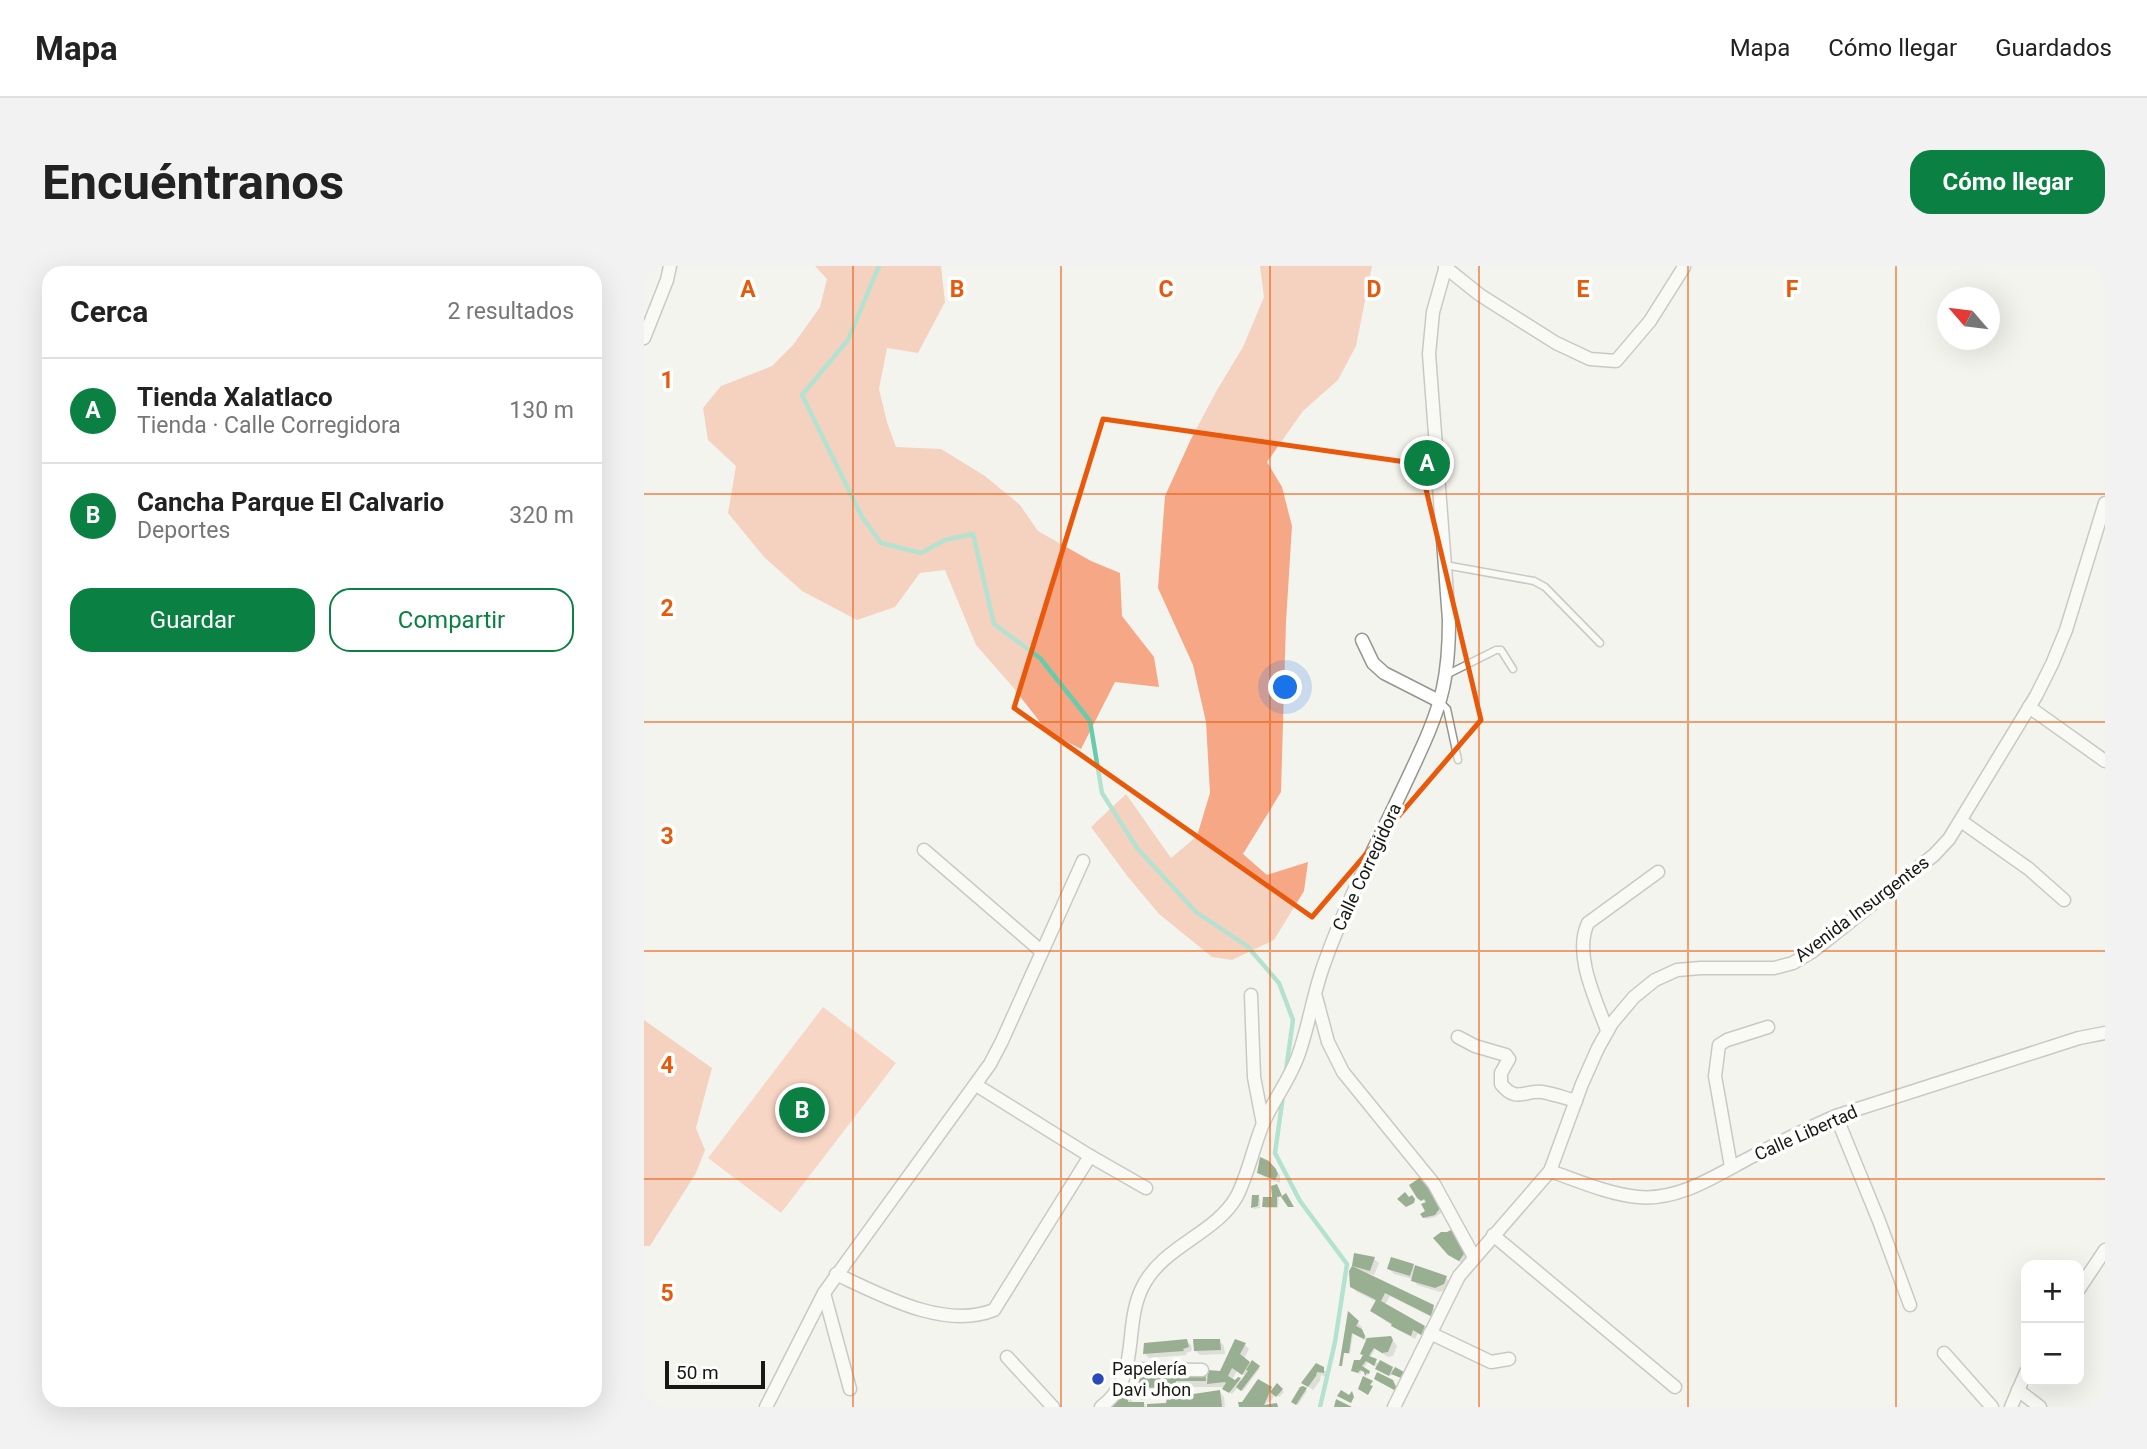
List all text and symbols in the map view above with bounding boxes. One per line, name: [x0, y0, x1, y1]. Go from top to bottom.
text: Mapa: [35, 29, 118, 68]
text: Mapa: [1730, 34, 1790, 62]
text: Cómo llegar: [1828, 34, 1957, 62]
text: Guardados: [1995, 34, 2112, 62]
button: Cómo llegar: [1910, 150, 2105, 214]
text: Encuéntranos: [42, 154, 344, 211]
text: A: [740, 276, 756, 303]
text: B: [950, 276, 964, 303]
text: C: [1158, 276, 1174, 303]
text: D: [1367, 276, 1381, 303]
text: E: [1577, 276, 1590, 303]
text: F: [1786, 276, 1799, 303]
north arrow: [1937, 287, 2000, 350]
text: Cerca: [70, 294, 148, 329]
text: 2 resultados: [447, 298, 574, 325]
text: 1: [660, 367, 674, 394]
text: Tienda Xalatlaco: [137, 382, 333, 412]
text: A: [85, 397, 101, 424]
text: 130 m: [509, 397, 574, 424]
text: Tienda · Calle Corregidora: [137, 412, 401, 439]
pin: A: [1404, 437, 1450, 489]
text: Cancha Parque El Calvario: [137, 487, 444, 517]
text: B: [86, 502, 100, 529]
text: 320 m: [509, 502, 574, 529]
text: Deportes: [137, 517, 230, 544]
button: Guardar: [70, 588, 315, 652]
button: Compartir: [329, 588, 574, 652]
text: 2: [660, 595, 674, 622]
your location: [1268, 670, 1302, 704]
street label: Calle Corregidora: [1328, 800, 1405, 934]
text: 3: [660, 823, 674, 850]
street label: Avenida Insurgentes: [1790, 851, 1933, 966]
text: 4: [660, 1052, 674, 1079]
pin: B: [779, 1084, 825, 1136]
street label: Calle Libertad: [1751, 1101, 1860, 1165]
map controls: [2021, 1260, 2084, 1386]
button: +: [2021, 1260, 2084, 1323]
text: 5: [660, 1280, 674, 1307]
button: −: [2021, 1323, 2084, 1386]
scale bar: [665, 1358, 765, 1390]
place label: Papelería Davi Jhon: [1112, 1358, 1191, 1400]
text: 50 m: [676, 1361, 719, 1384]
marker: Papelería Davi Jhon: [1090, 1371, 1106, 1387]

